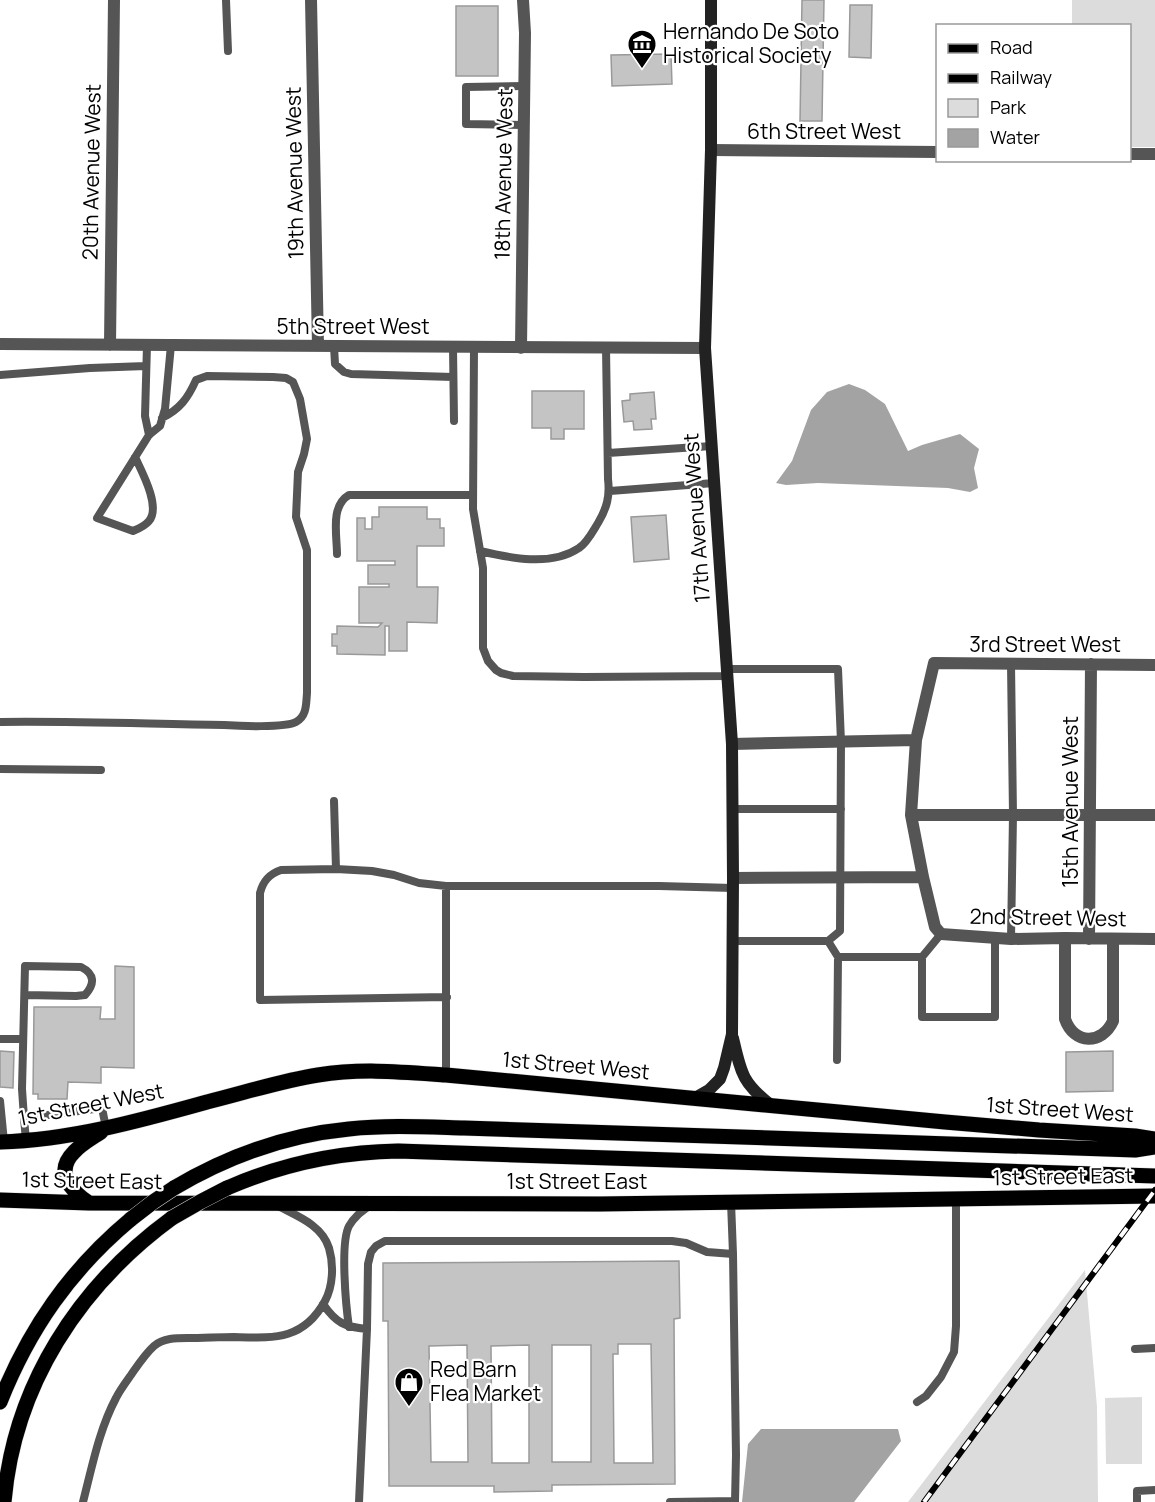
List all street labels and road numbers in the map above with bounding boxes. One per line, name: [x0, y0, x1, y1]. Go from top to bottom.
street label: 20th Avenue West: [75, 84, 107, 260]
street label: 19th Avenue West: [278, 87, 310, 259]
street label: 18th Avenue West: [488, 88, 518, 260]
street label: 6th Street West: [747, 117, 901, 145]
street label: 5th Street West: [276, 312, 430, 340]
street label: 17th Avenue West: [676, 432, 716, 604]
street label: 3rd Street West: [969, 630, 1121, 658]
street label: 15th Avenue West: [1056, 716, 1084, 888]
street label: 2nd Street West: [969, 902, 1127, 932]
street label: 1st Street West: [501, 1045, 651, 1085]
street label: 1st Street West: [16, 1076, 166, 1132]
street label: 1st Street West: [985, 1090, 1135, 1128]
street label: 1st Street East: [992, 1161, 1134, 1191]
street label: 1st Street East: [21, 1165, 163, 1195]
street label: 1st Street East: [507, 1167, 647, 1195]

